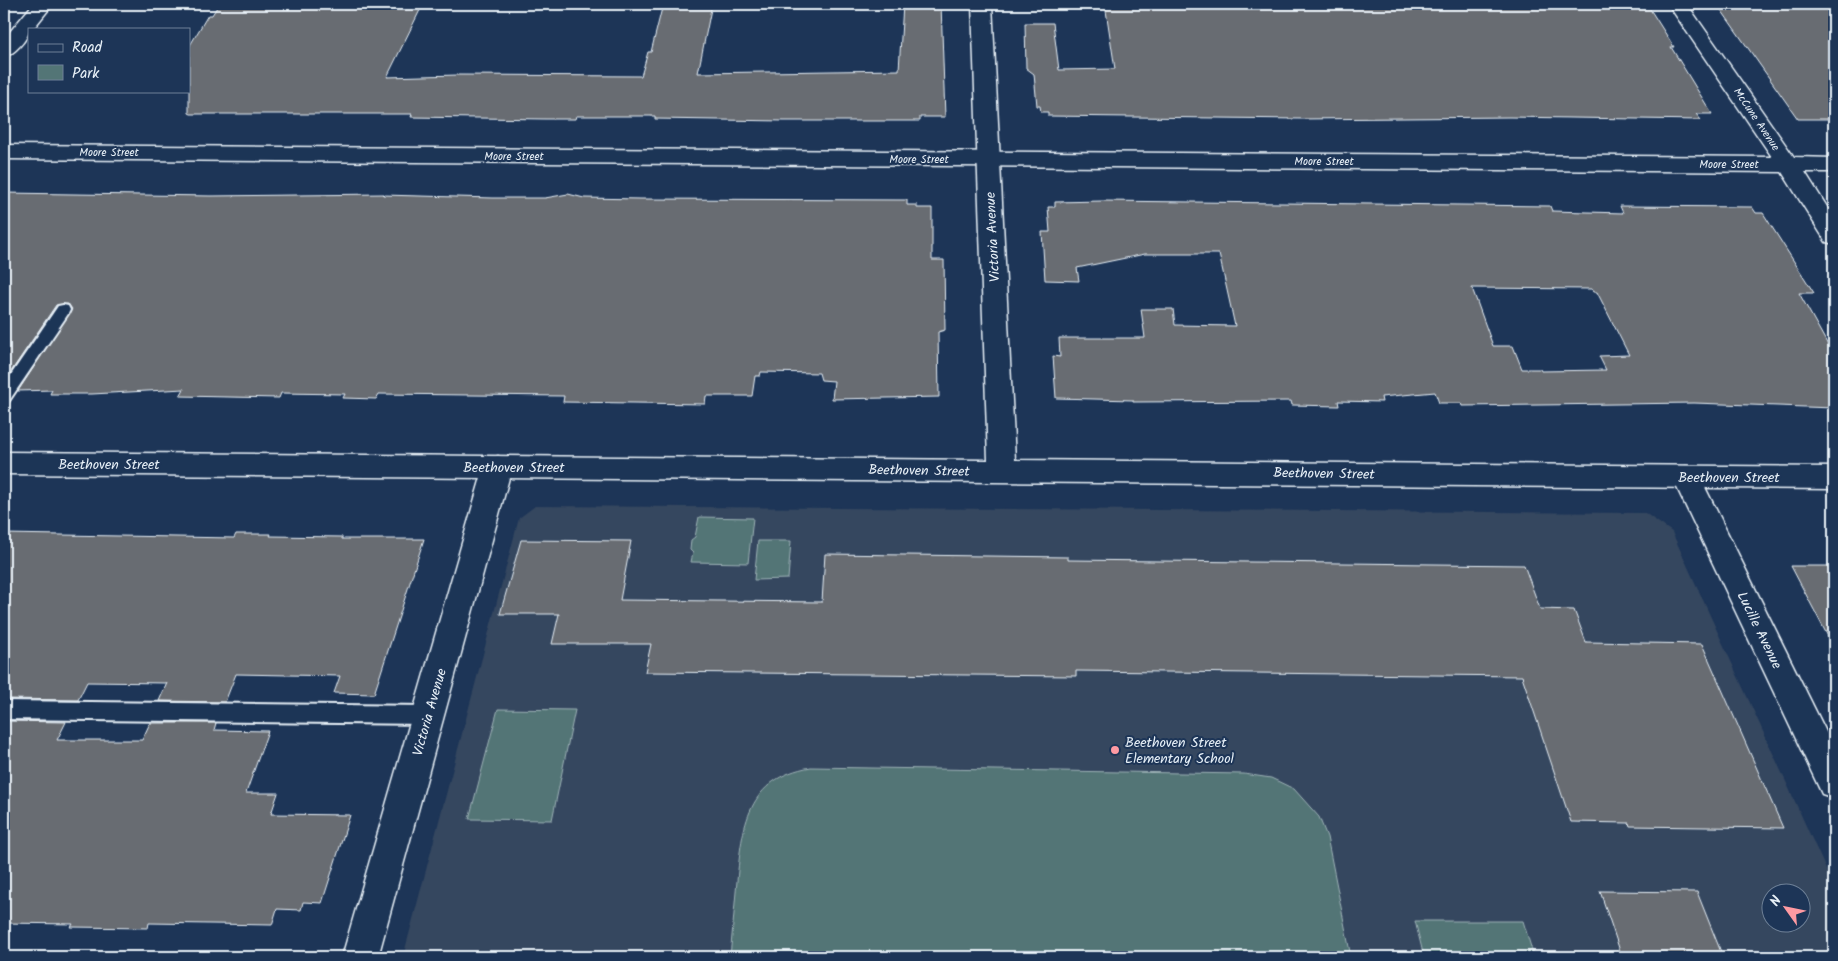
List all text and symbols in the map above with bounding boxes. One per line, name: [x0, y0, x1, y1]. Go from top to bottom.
legend: [28, 28, 190, 92]
text: Road: [72, 36, 103, 60]
text: Park: [72, 62, 100, 86]
street label: McCune Avenue: [1728, 84, 1784, 155]
street label: Moore Street: [79, 144, 140, 162]
street label: Moore Street: [484, 148, 545, 166]
street label: Moore Street: [889, 151, 950, 169]
street label: Moore Street: [1294, 153, 1355, 171]
street label: Moore Street: [1699, 156, 1760, 174]
street label: Victoria Avenue: [980, 191, 1006, 283]
street label: Beethoven Street: [58, 454, 160, 476]
street label: Beethoven Street: [463, 457, 565, 479]
street label: Beethoven Street: [868, 459, 971, 483]
street label: Beethoven Street: [1273, 462, 1376, 486]
street label: Beethoven Street: [1678, 467, 1780, 489]
street label: Lucille Avenue: [1731, 588, 1788, 674]
street label: Victoria Avenue: [407, 665, 453, 759]
place label: Beethoven Street Elementary School: [1125, 732, 1234, 770]
marker: Beethoven Street Elementary School: [1109, 744, 1121, 756]
north arrow: [1760, 884, 1810, 934]
text: N: [1764, 892, 1788, 911]

